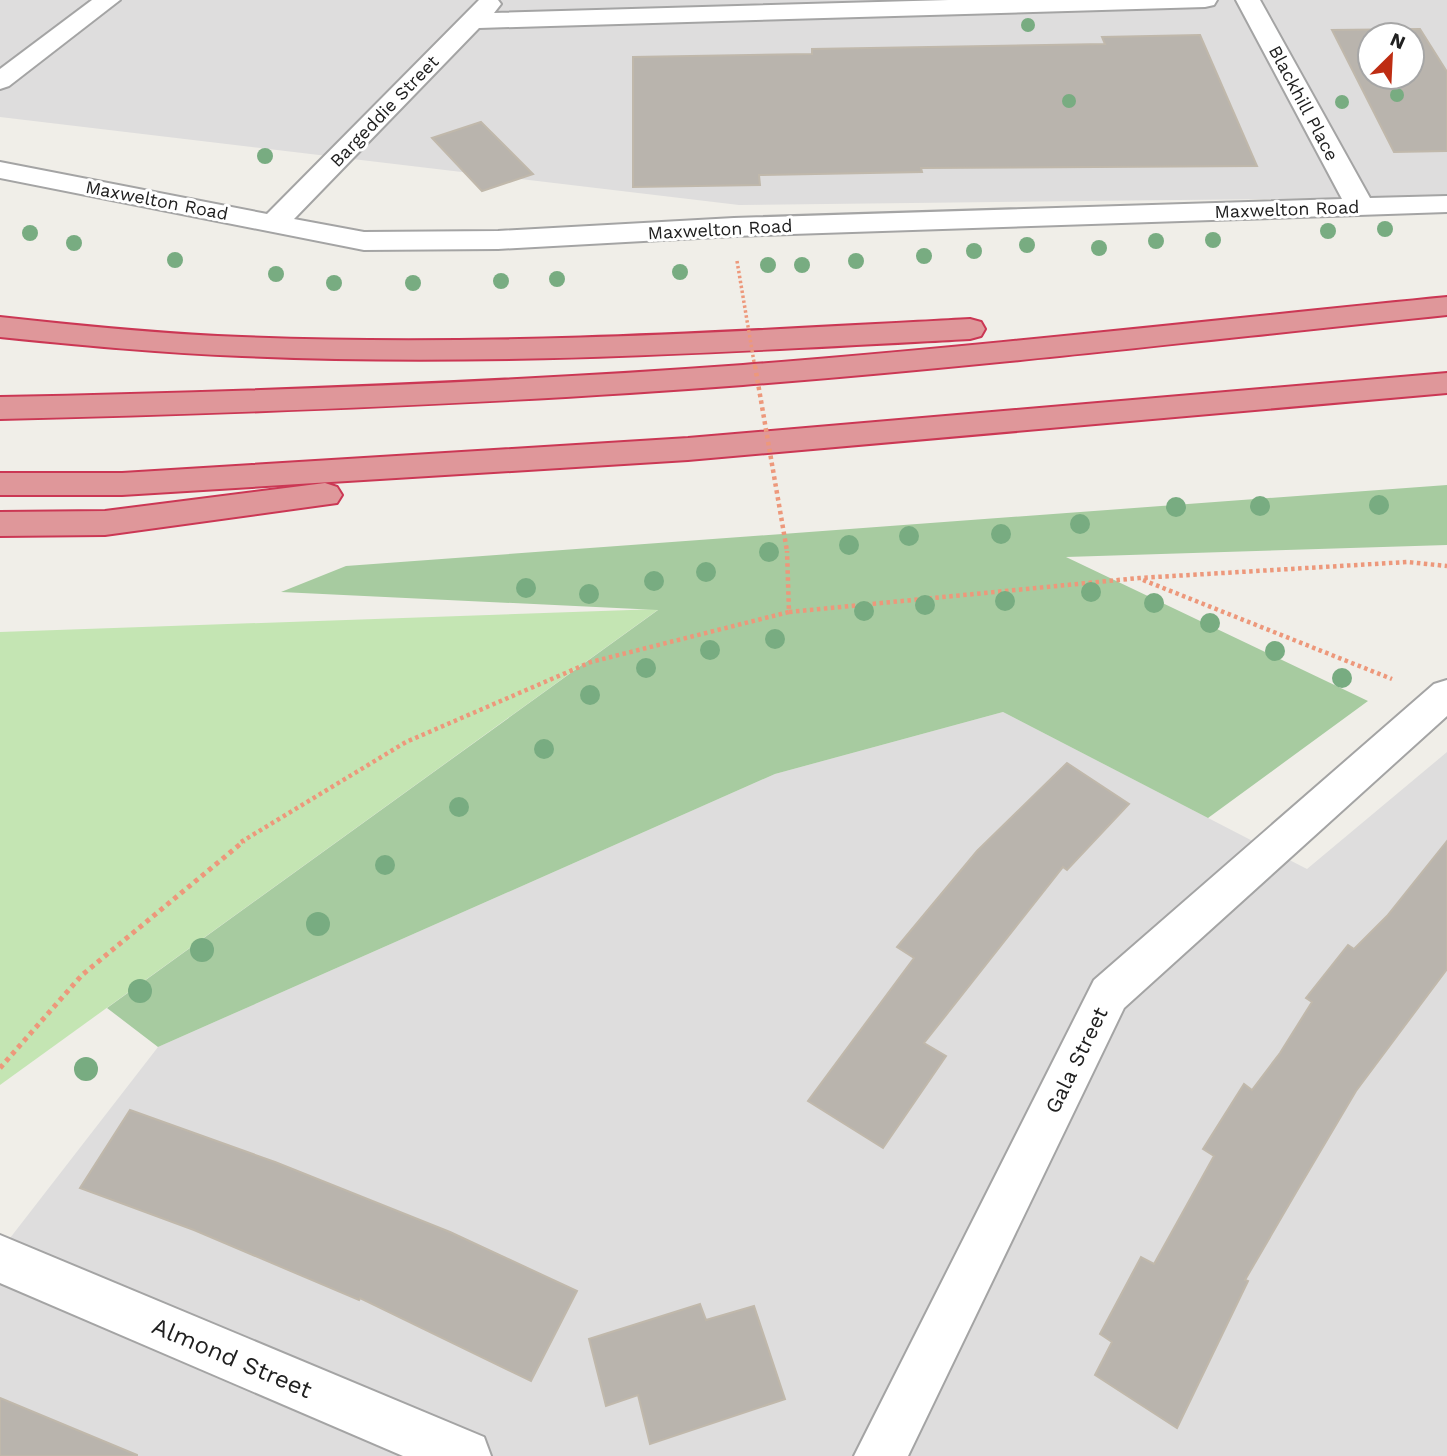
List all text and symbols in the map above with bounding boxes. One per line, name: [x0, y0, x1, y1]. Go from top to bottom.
north arrow: [1356, 21, 1426, 91]
text: N: [1387, 28, 1409, 54]
street label: Blackhill Place: [1265, 42, 1343, 164]
street label: Bargeddie Street: [325, 51, 443, 171]
street label: Maxwelton Road: [84, 176, 230, 224]
street label: Maxwelton Road: [1214, 196, 1360, 222]
street label: Maxwelton Road: [647, 215, 793, 243]
street label: Gala Street: [1039, 1003, 1113, 1117]
street label: Almond Street: [148, 1312, 316, 1404]

